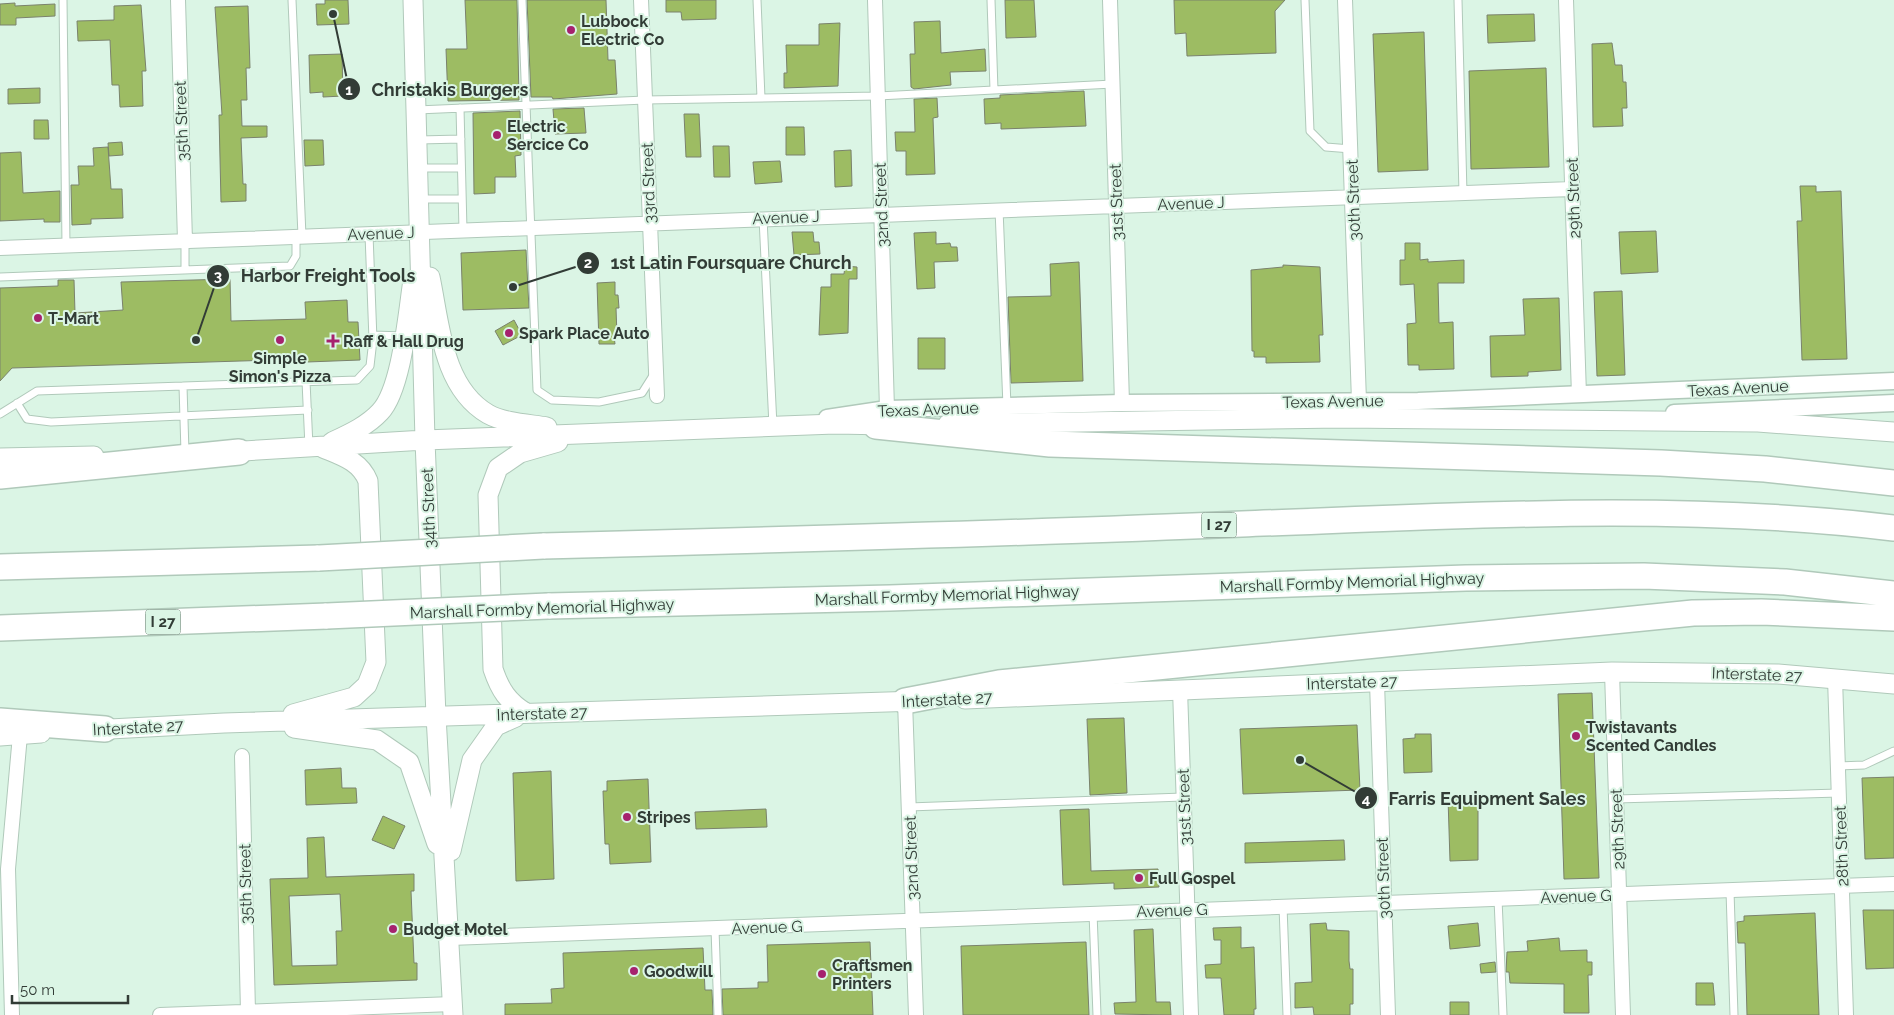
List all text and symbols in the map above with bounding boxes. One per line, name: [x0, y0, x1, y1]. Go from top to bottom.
place label: Lubbock Electric Co: [581, 12, 665, 49]
marker: Lubbock Electric Co: [565, 24, 577, 36]
callout: Christakis Burgers: [337, 73, 539, 106]
text: Christakis Burgers: [372, 79, 529, 100]
street label: 35th Street: [171, 80, 192, 161]
text: 1: [345, 81, 353, 99]
place label: Electric Sercice Co: [507, 117, 589, 154]
marker: Electric Sercice Co: [491, 129, 503, 141]
street label: 33rd Street: [638, 142, 659, 224]
street label: 29th Street: [1563, 157, 1584, 239]
street label: 30th Street: [1343, 158, 1364, 241]
street label: 32nd Street: [871, 162, 892, 248]
street label: 31st Street: [1106, 163, 1127, 241]
street label: Avenue J: [1157, 193, 1225, 214]
street label: Avenue J: [752, 207, 820, 228]
street label: Avenue J: [347, 223, 415, 244]
callout: 1st Latin Foursquare Church: [576, 246, 862, 279]
text: 1st Latin Foursquare Church: [610, 252, 852, 273]
text: 2: [584, 254, 592, 272]
callout: Harbor Freight Tools: [206, 260, 426, 293]
text: Harbor Freight Tools: [241, 265, 415, 286]
text: 3: [214, 267, 222, 285]
place label: T-Mart: [48, 309, 99, 328]
marker: T-Mart: [32, 312, 44, 324]
place label: Spark Place Auto: [519, 324, 650, 343]
marker: Spark Place Auto: [503, 327, 515, 339]
place label: Raff & Hall Drug: [343, 332, 464, 351]
marker: Simple Simon's Pizza: [274, 334, 286, 346]
marker: Raff & Hall Drug: [327, 335, 339, 347]
place label: Simple Simon's Pizza: [229, 349, 331, 386]
street label: Texas Avenue: [1687, 376, 1789, 401]
street label: Texas Avenue: [1282, 391, 1384, 412]
street label: Texas Avenue: [877, 398, 979, 421]
street label: 34th Street: [418, 467, 439, 548]
road number: I 27: [1202, 512, 1236, 538]
street label: Marshall Formby Memorial Highway: [1219, 568, 1485, 597]
street label: Marshall Formby Memorial Highway: [814, 581, 1080, 610]
street label: Marshall Formby Memorial Highway: [409, 594, 675, 623]
road number: I 27: [146, 610, 180, 634]
street label: Interstate 27: [1711, 663, 1803, 686]
street label: Interstate 27: [1306, 671, 1398, 694]
street label: Interstate 27: [901, 688, 993, 711]
street label: Interstate 27: [496, 702, 588, 725]
street label: Interstate 27: [92, 716, 184, 739]
place label: Twistavants Scented Candles: [1586, 718, 1717, 755]
marker: Twistavants Scented Candles: [1570, 730, 1582, 742]
street label: 31st Street: [1174, 768, 1195, 846]
callout: Farris Equipment Sales: [1354, 782, 1596, 815]
text: Farris Equipment Sales: [1388, 788, 1586, 809]
street label: 29th Street: [1607, 788, 1628, 870]
text: 4: [1362, 790, 1371, 808]
street label: 28th Street: [1831, 805, 1852, 887]
place label: Stripes: [637, 808, 691, 827]
marker: Stripes: [621, 811, 633, 823]
street label: 32nd Street: [901, 815, 922, 901]
street label: 30th Street: [1373, 836, 1394, 919]
street label: 35th Street: [235, 843, 256, 924]
place label: Full Gospel: [1149, 869, 1236, 888]
marker: Full Gospel: [1133, 872, 1145, 884]
street label: Avenue G: [1540, 886, 1612, 907]
street label: Avenue G: [1136, 900, 1208, 921]
street label: Avenue G: [731, 917, 803, 938]
place label: Budget Motel: [403, 920, 509, 939]
marker: Budget Motel: [387, 923, 399, 935]
place label: Craftsmen Printers: [832, 956, 912, 993]
place label: Goodwill: [644, 962, 714, 981]
marker: Goodwill: [628, 965, 640, 977]
marker: Craftsmen Printers: [816, 968, 828, 980]
scale bar: [12, 972, 129, 1004]
text: 50 m: [20, 981, 55, 999]

